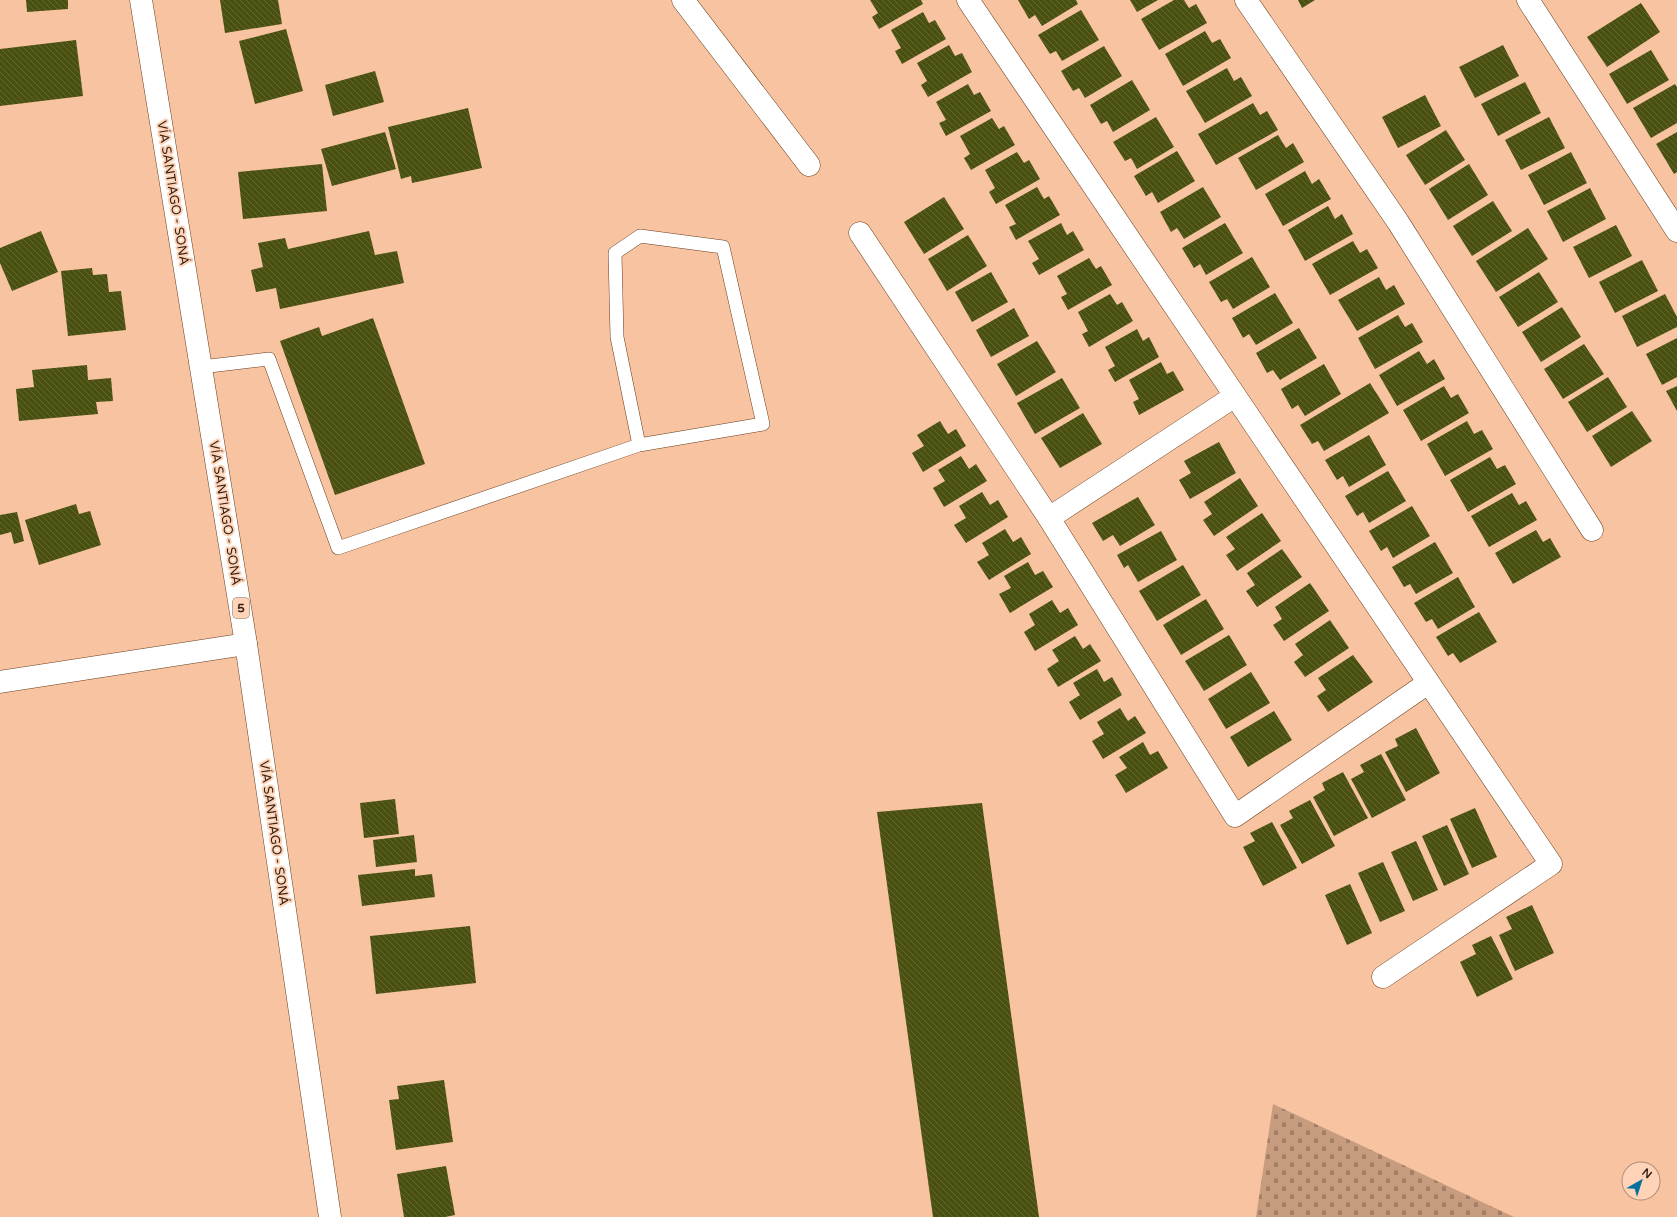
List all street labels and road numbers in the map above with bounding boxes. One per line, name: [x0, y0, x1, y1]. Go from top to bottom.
street label: VÍA SANTIAGO - SONÁ: [154, 120, 192, 267]
street label: VÍA SANTIAGO - SONÁ: [206, 440, 244, 587]
road number: 5: [233, 598, 249, 618]
street label: VÍA SANTIAGO - SONÁ: [256, 759, 292, 907]

